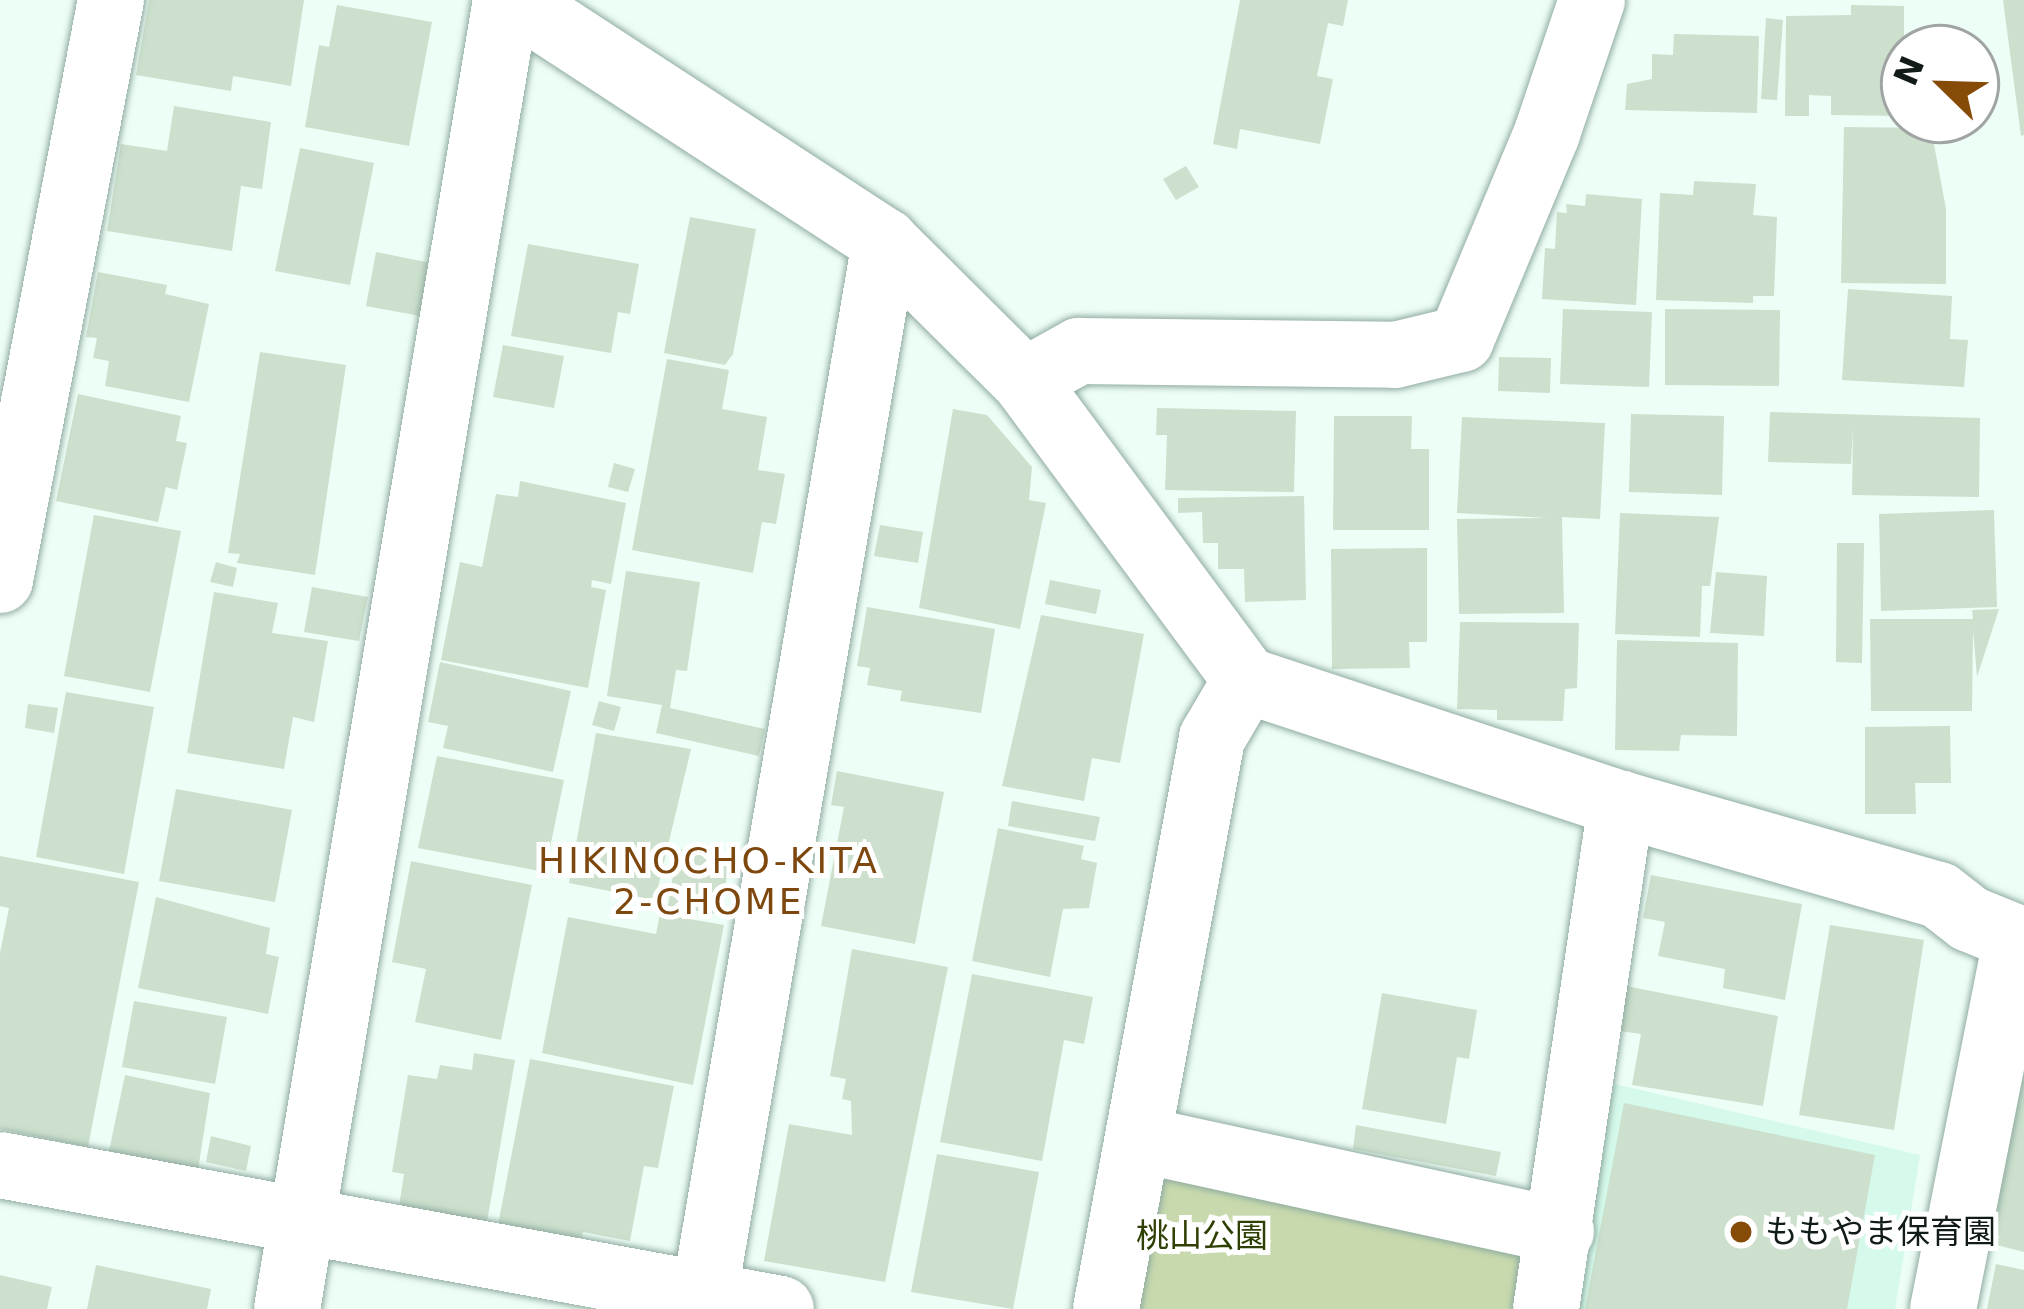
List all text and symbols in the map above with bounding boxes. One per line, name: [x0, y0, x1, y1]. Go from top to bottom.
north arrow: [1880, 24, 2000, 144]
text: N: [1886, 51, 1933, 91]
district label: HIKINOCHO-KITA 2-CHOME: [538, 838, 880, 923]
place label: ももやま保育園: [1765, 1212, 1996, 1252]
park label: 桃山公園: [1136, 1216, 1268, 1256]
marker: ももやま保育園: [1728, 1219, 1754, 1245]

